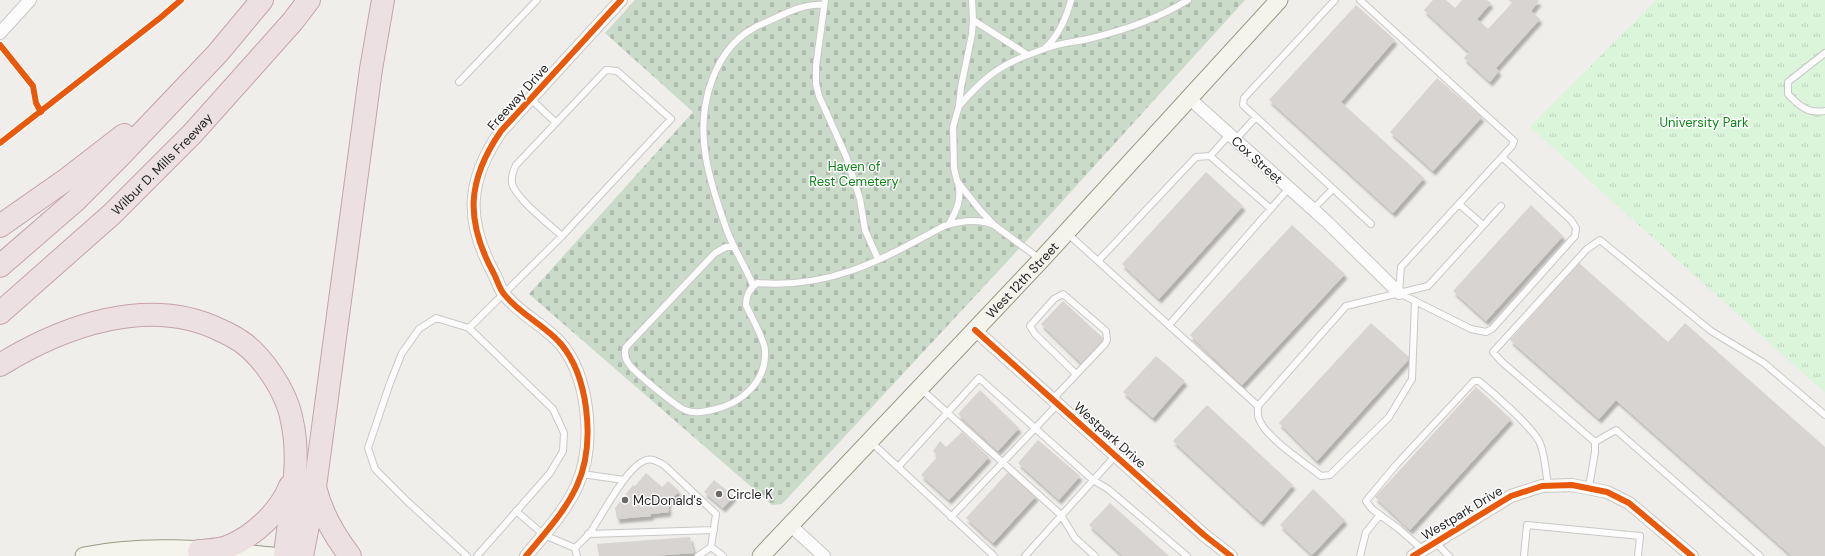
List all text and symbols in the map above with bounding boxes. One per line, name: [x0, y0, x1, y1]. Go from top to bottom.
street label: Freeway Drive: [484, 60, 552, 134]
street label: Wilbur D. Mills Freeway: [107, 109, 216, 219]
park label: University Park: [1660, 114, 1749, 131]
street label: Cox Street: [1228, 132, 1286, 188]
park label: Haven of Rest Cemetery: [809, 158, 899, 190]
street label: West 12th Street: [982, 238, 1062, 322]
street label: Westpark Drive: [1070, 398, 1150, 472]
street label: Westpark Drive: [1418, 482, 1506, 544]
place label: Circle K: [727, 486, 773, 503]
marker: Circle K: [714, 489, 724, 499]
place label: McDonald's: [633, 492, 702, 509]
marker: McDonald's: [620, 495, 630, 505]

